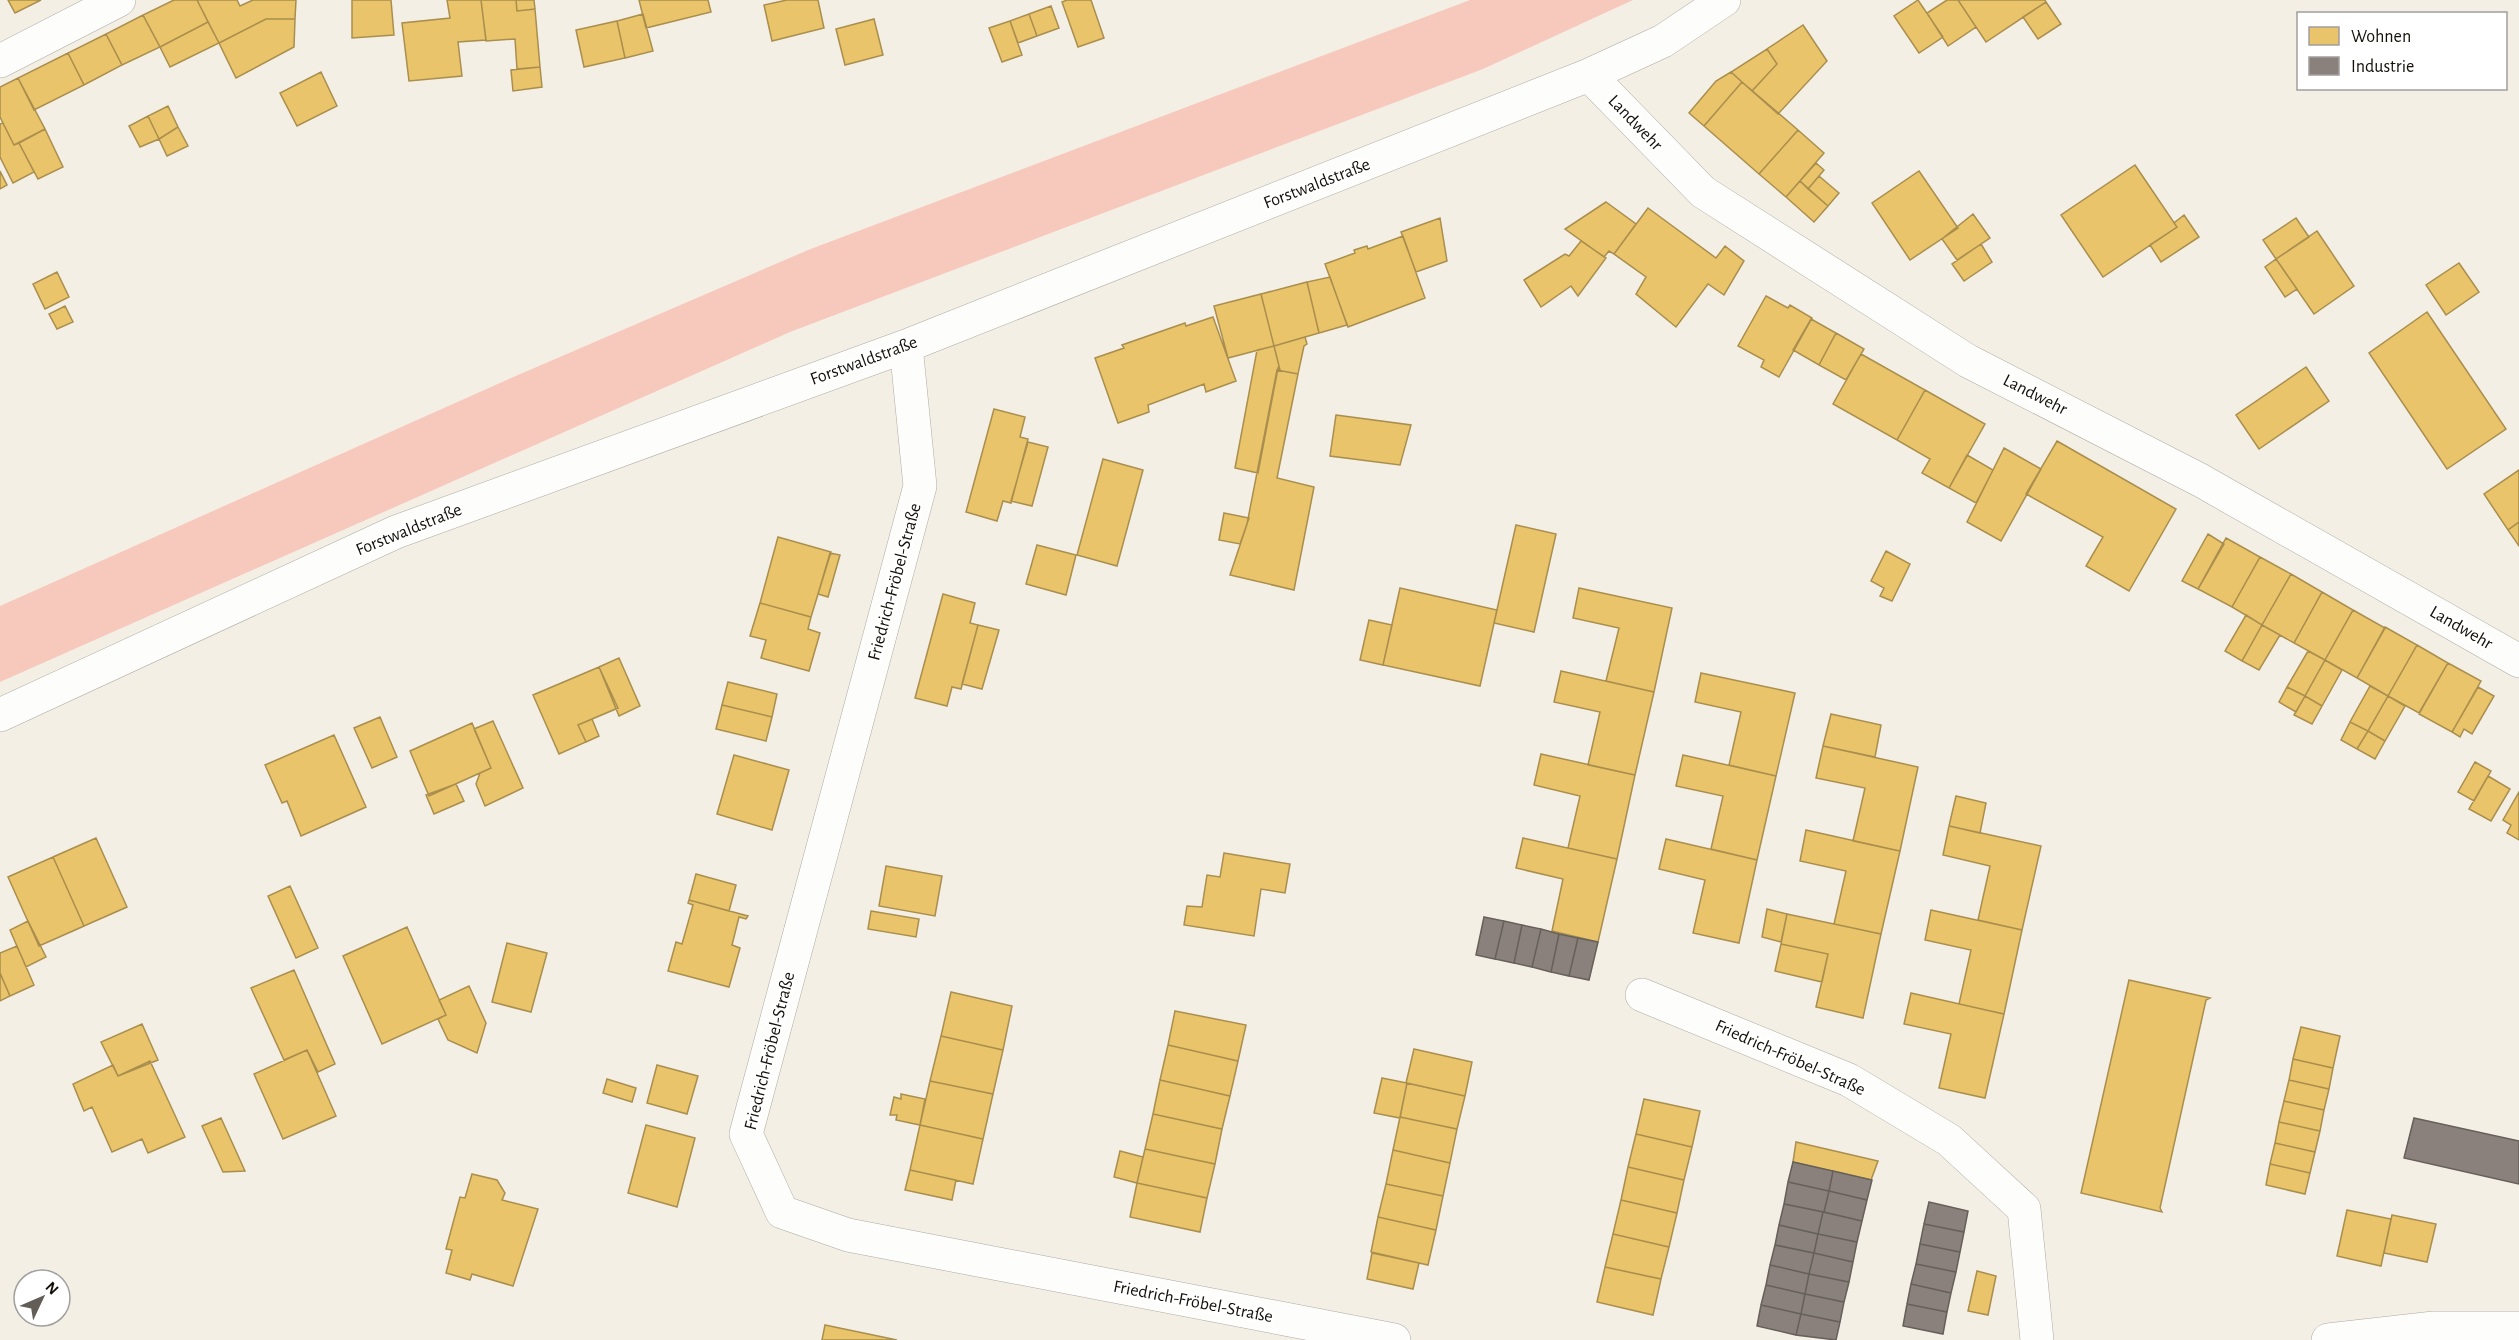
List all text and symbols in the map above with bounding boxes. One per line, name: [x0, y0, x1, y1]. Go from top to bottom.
legend: [2297, 12, 2507, 90]
text: Wohnen: [2351, 28, 2411, 46]
text: Industrie: [2351, 58, 2414, 76]
street label: Landwehr: [1604, 92, 1666, 154]
street label: Forstwaldstraße: [1261, 155, 1373, 213]
street label: Forstwaldstraße: [808, 333, 920, 389]
street label: Landwehr: [2000, 371, 2070, 419]
street label: Forstwaldstraße: [353, 501, 465, 559]
street label: Friedrich-Fröbel-Straße: [865, 501, 925, 663]
street label: Landwehr: [2426, 603, 2496, 653]
street label: Friedrich-Fröbel-Straße: [742, 970, 798, 1132]
street label: Friedrich-Fröbel-Straße: [1712, 1017, 1868, 1099]
north arrow: [12, 1268, 72, 1328]
street label: Friedrich-Fröbel-Straße: [1112, 1278, 1274, 1326]
text: N: [42, 1279, 62, 1298]

